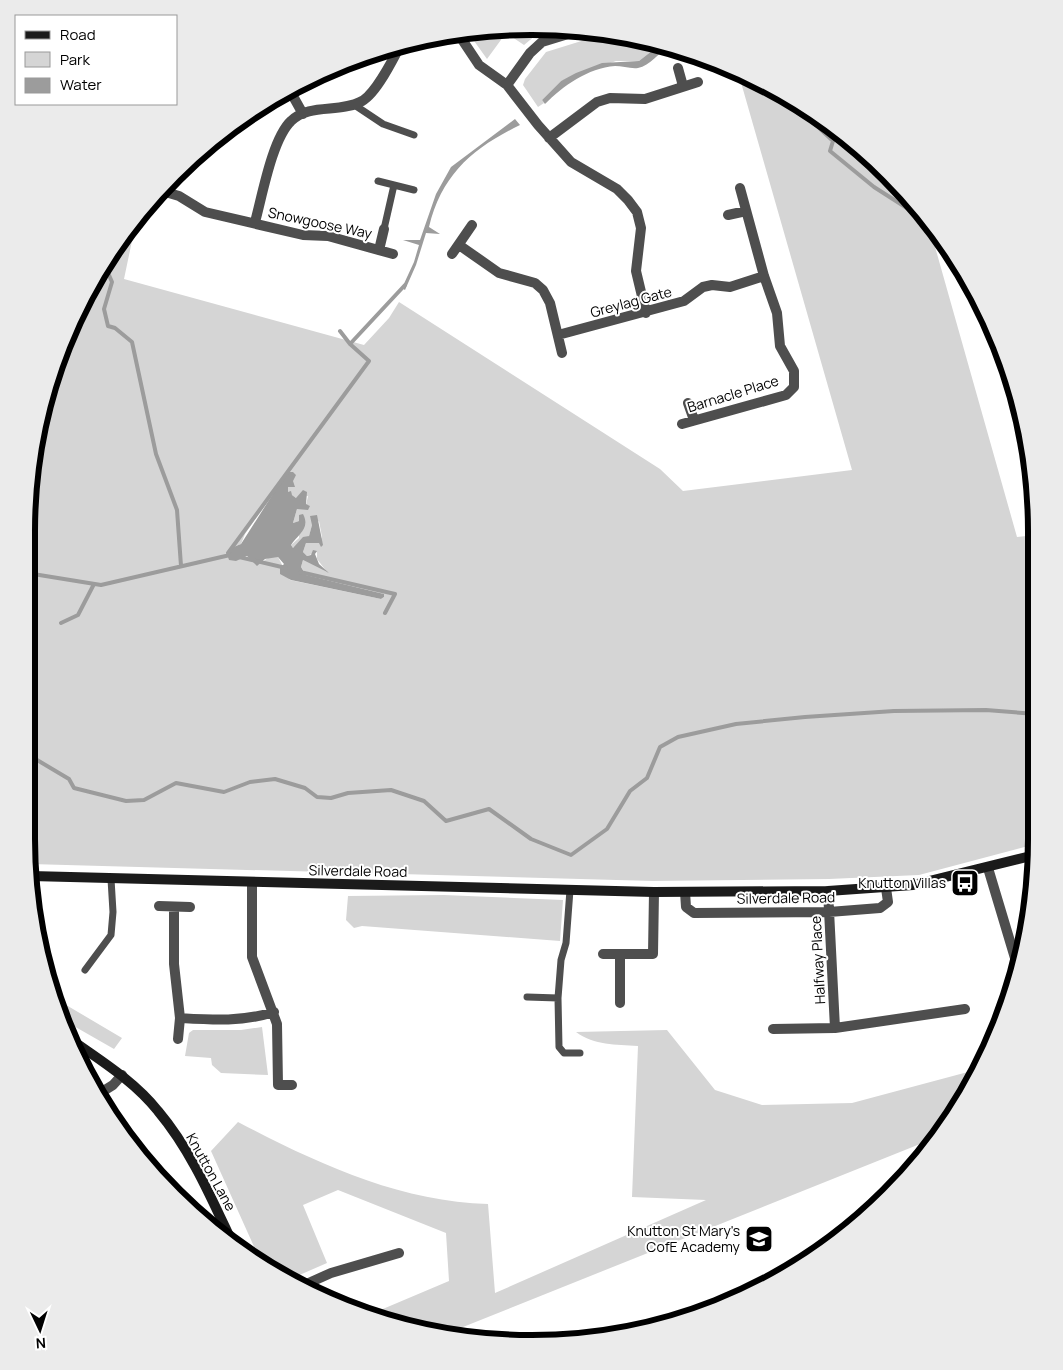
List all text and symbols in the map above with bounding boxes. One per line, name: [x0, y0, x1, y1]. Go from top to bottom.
legend: [15, 15, 178, 105]
text: Road: [60, 24, 96, 45]
text: Park: [60, 49, 90, 70]
text: Water: [60, 74, 102, 95]
street label: Snowgoose Way: [266, 202, 374, 243]
street label: Greylag Gate: [588, 282, 674, 321]
street label: Barnacle Place: [685, 371, 781, 416]
street label: Silverdale Road: [309, 860, 407, 881]
bus stop icon: Knutton Villas: [950, 868, 980, 898]
place label: Knutton Villas: [858, 873, 946, 892]
street label: Silverdale Road: [737, 887, 835, 908]
street label: Halfway Place: [806, 915, 829, 1005]
street label: Knutton Lane: [182, 1129, 241, 1214]
place label: Knutton St Mary's CofE Academy: [627, 1221, 741, 1256]
school or university icon: Knutton St Mary's CofE Academy: [744, 1224, 774, 1254]
north arrow: [15, 1305, 65, 1355]
text: N: [35, 1334, 47, 1353]

